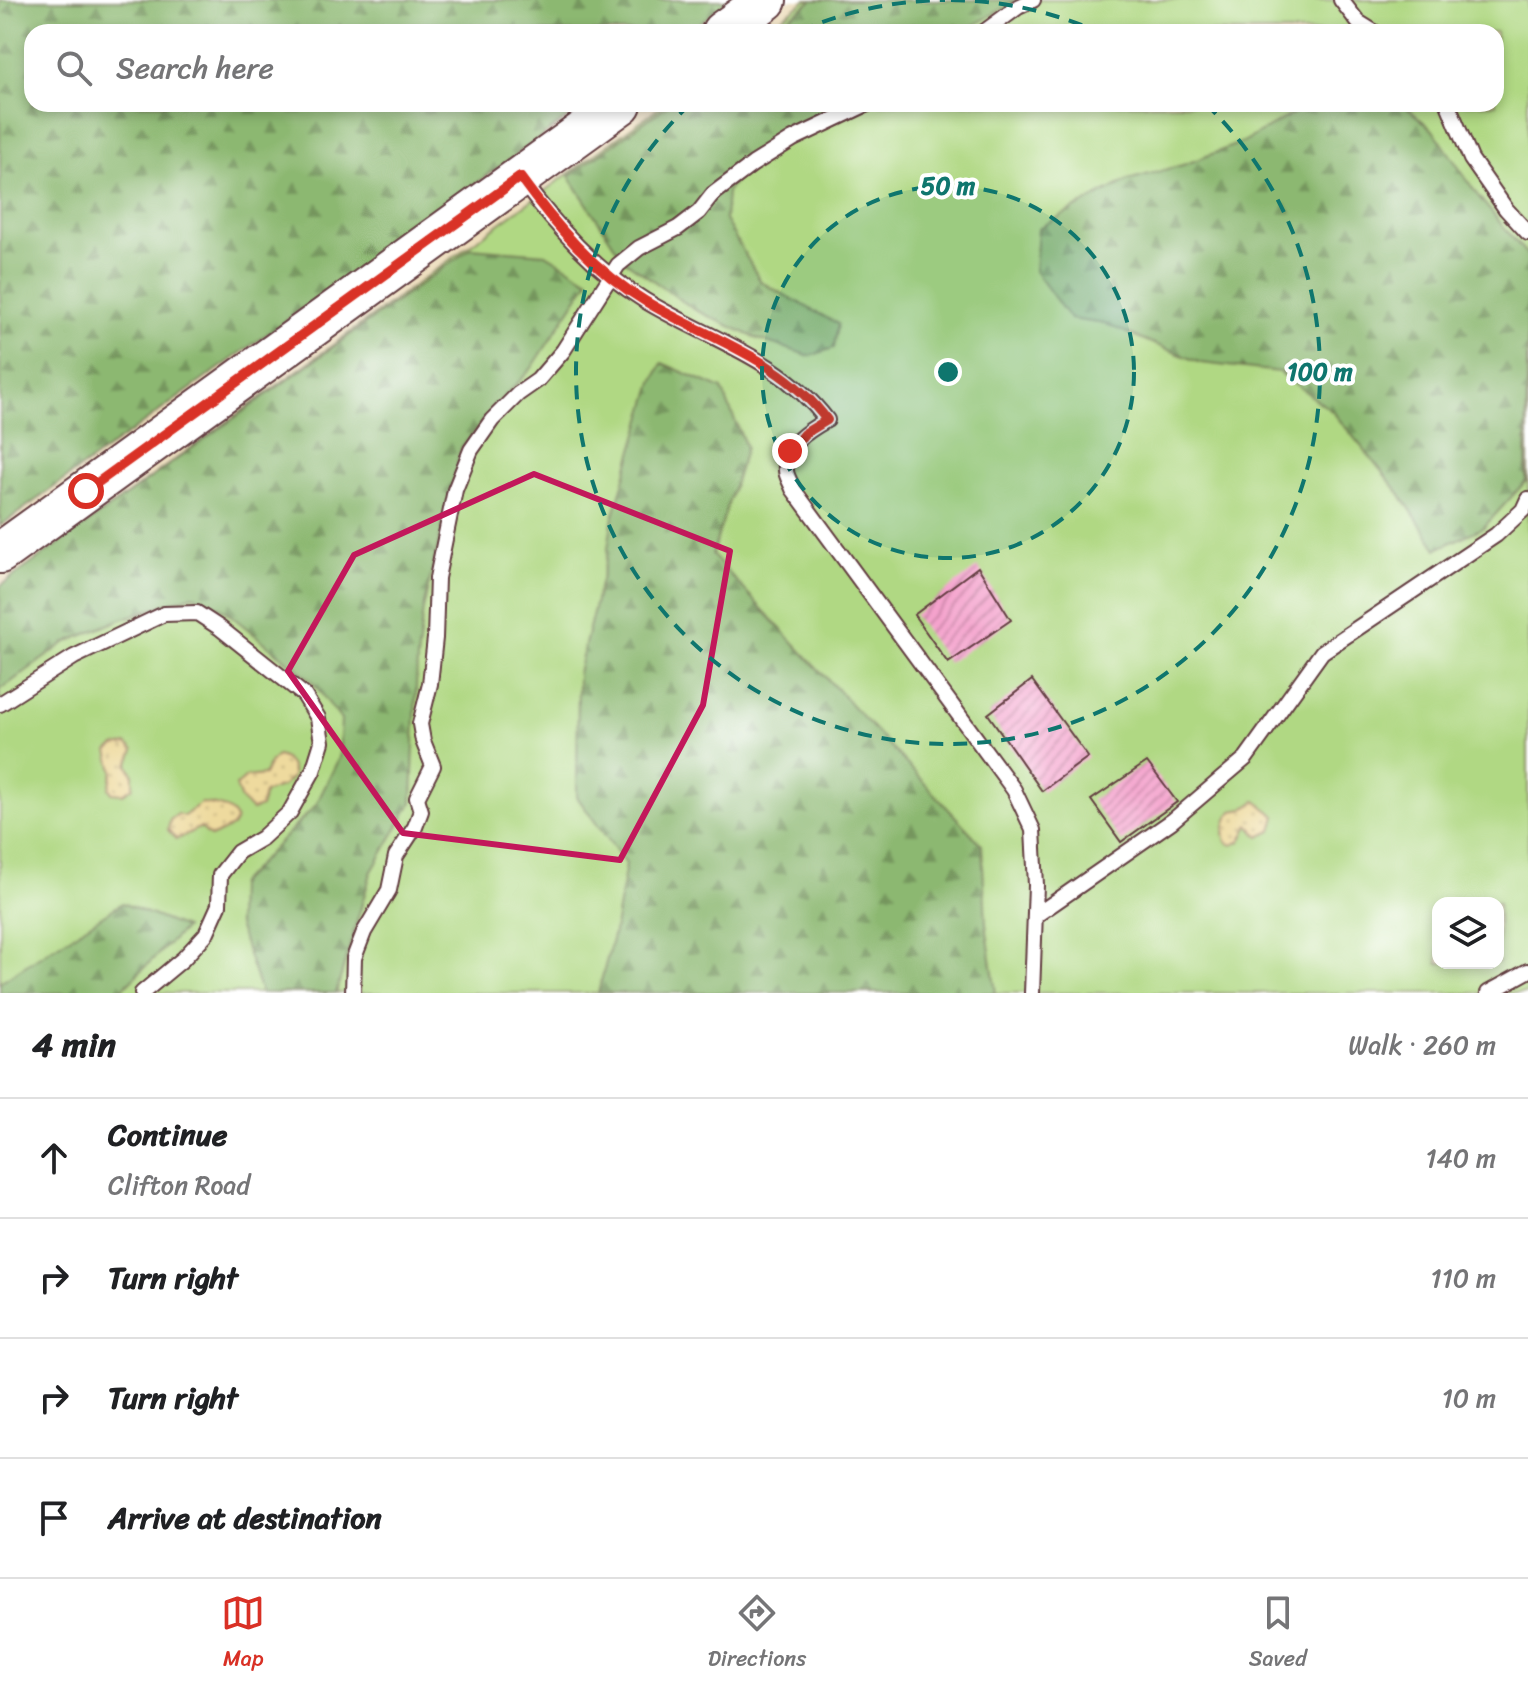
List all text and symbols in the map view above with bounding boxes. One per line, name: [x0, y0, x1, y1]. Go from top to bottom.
search box: [24, 24, 1504, 112]
text: Search here: [116, 41, 274, 95]
icon: search: [52, 46, 96, 90]
text: 50 m: [921, 165, 976, 207]
text: 100 m: [1287, 351, 1353, 393]
centre of rings: [934, 358, 962, 386]
route end: [772, 433, 808, 469]
route start: [68, 473, 104, 509]
map controls: [1432, 897, 1504, 969]
button: layers: [1432, 897, 1504, 969]
text: 4 min: [32, 1015, 116, 1075]
text: Walk · 260 m: [1348, 1022, 1496, 1068]
text: Continue: [108, 1108, 227, 1162]
text: 140 m: [1425, 1135, 1496, 1181]
icon: ahead: [32, 1136, 76, 1180]
text: Clifton Road: [108, 1162, 250, 1208]
text: Turn right: [108, 1251, 238, 1305]
text: 110 m: [1431, 1255, 1496, 1301]
icon: right: [32, 1256, 76, 1300]
text: Turn right: [108, 1371, 238, 1425]
text: 10 m: [1442, 1375, 1496, 1421]
icon: right: [32, 1376, 76, 1420]
text: Arrive at destination: [108, 1491, 382, 1545]
icon: arrive: [32, 1496, 76, 1540]
tab: Map: [221, 1591, 265, 1678]
tab: Directions: [708, 1591, 806, 1678]
tab: Saved: [1249, 1591, 1307, 1678]

